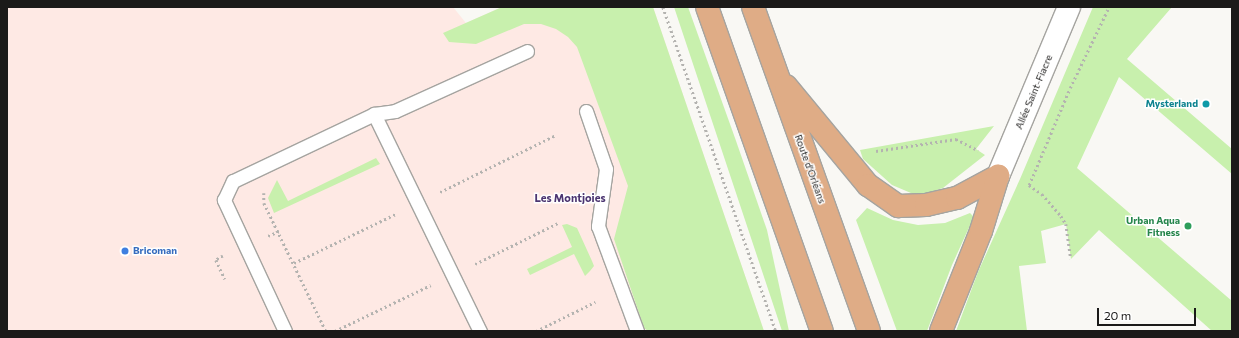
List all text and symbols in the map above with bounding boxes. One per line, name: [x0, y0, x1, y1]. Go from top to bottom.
street label: Allée Saint-Fiacre: [1013, 53, 1055, 131]
place label: Mysterland: [1146, 98, 1198, 110]
marker: Mysterland: [1201, 99, 1211, 109]
street label: Route d'Orléans: [792, 133, 828, 205]
district label: Les Montjoies: [534, 191, 606, 205]
place label: Urban Aqua Fitness: [1126, 214, 1180, 238]
marker: Urban Aqua Fitness: [1183, 221, 1193, 231]
place label: Bricoman: [133, 245, 177, 257]
marker: Bricoman: [120, 246, 130, 256]
scale bar: [1099, 300, 1198, 326]
text: 20 m: [1104, 308, 1131, 322]

